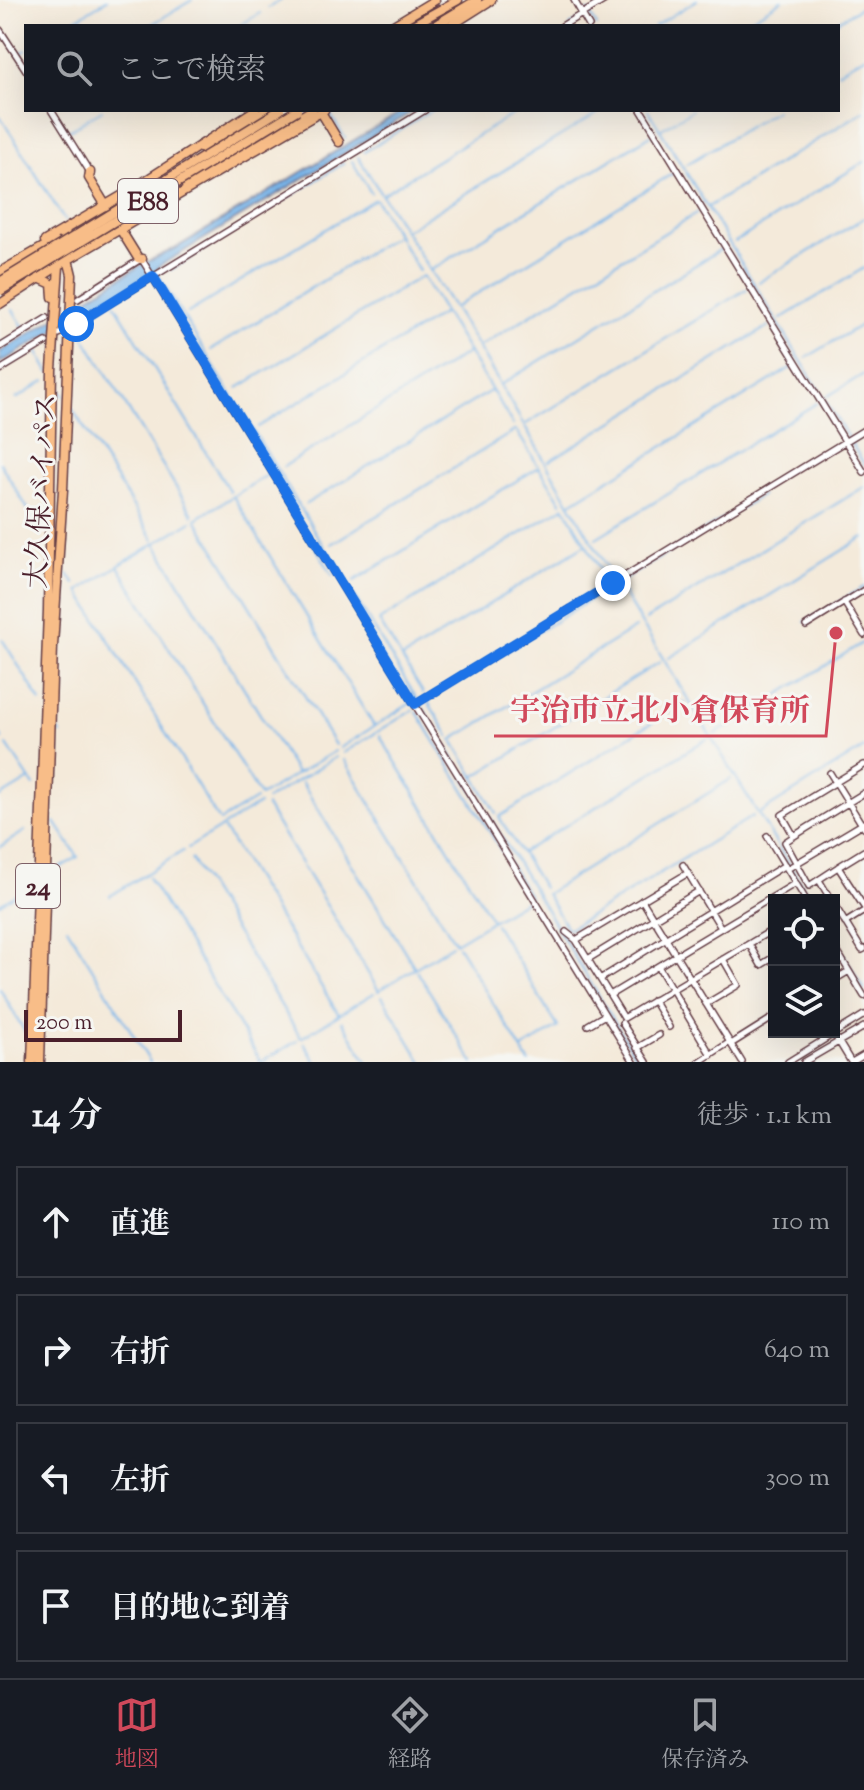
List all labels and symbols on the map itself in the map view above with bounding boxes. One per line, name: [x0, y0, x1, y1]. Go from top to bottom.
road number: E88: [118, 179, 178, 223]
route start: [58, 306, 94, 342]
street label: 大久保バイパス: [18, 393, 68, 590]
route end: [595, 565, 631, 601]
callout: 宇治市立北小倉保育所: [494, 682, 826, 736]
text: 宇治市立北小倉保育所: [510, 691, 810, 734]
road number: 24: [16, 864, 60, 908]
scale bar: [24, 1006, 182, 1042]

